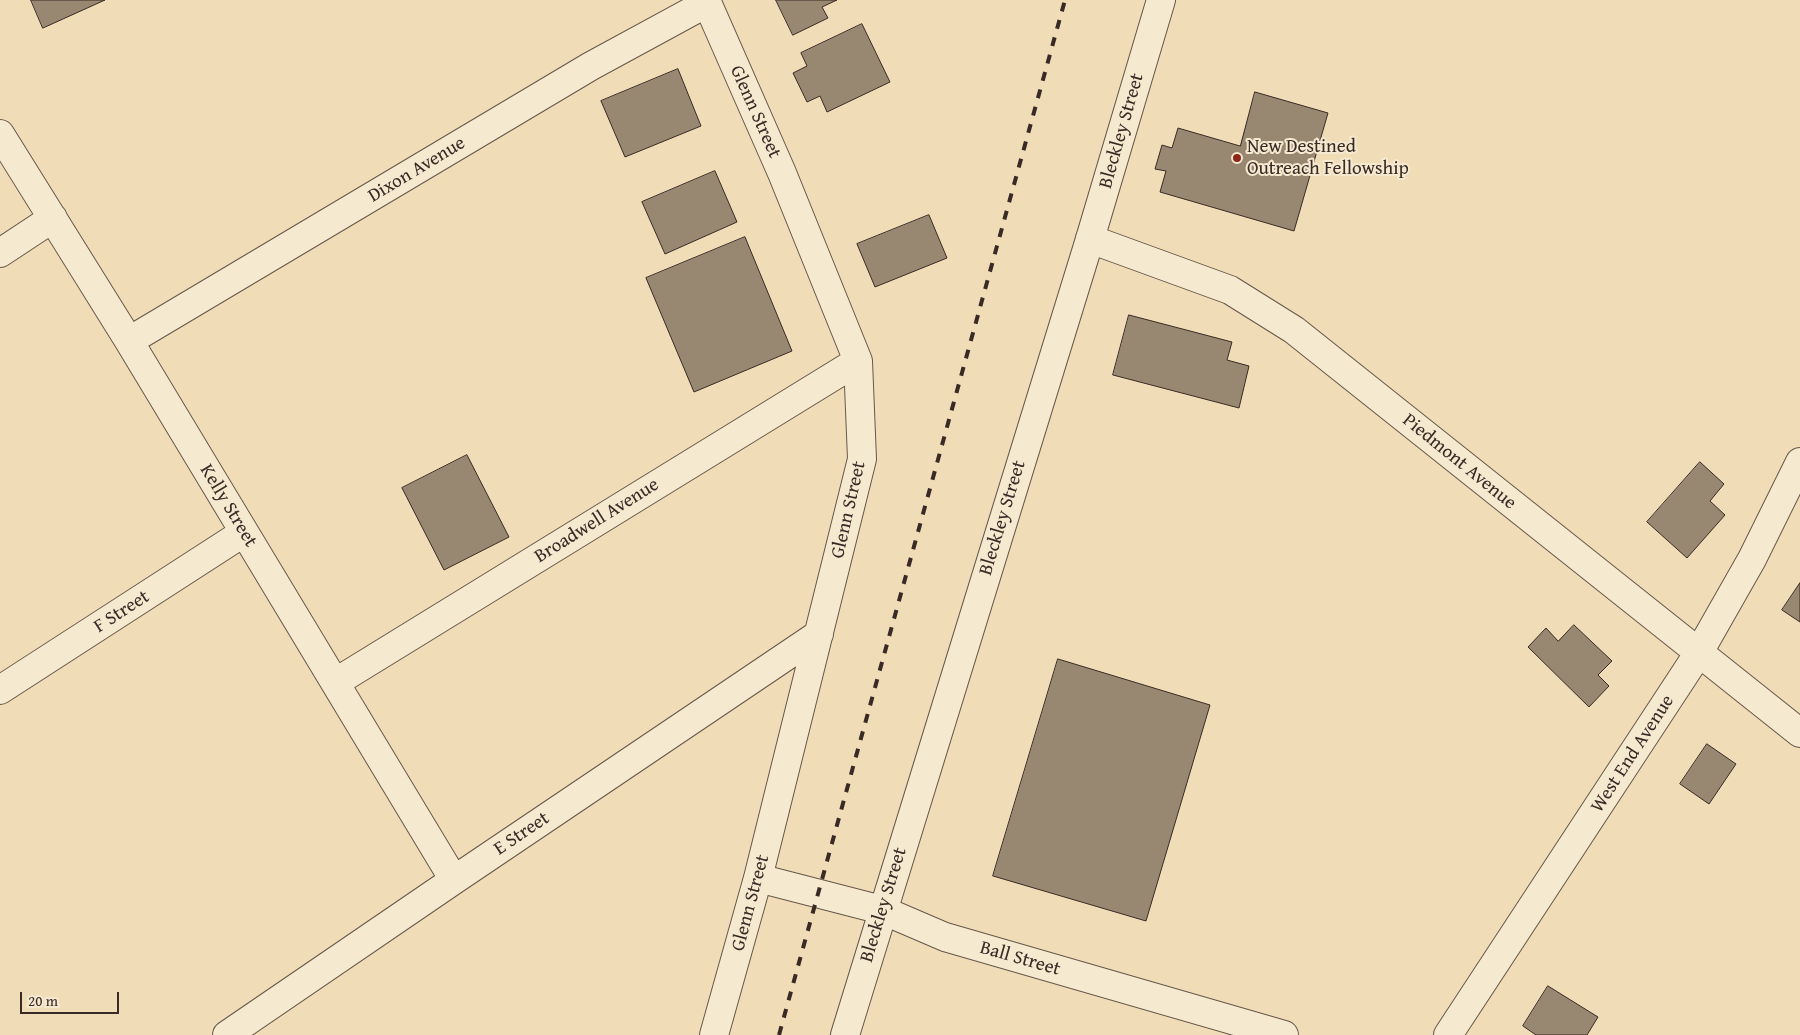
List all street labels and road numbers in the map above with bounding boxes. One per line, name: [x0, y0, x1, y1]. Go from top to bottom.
street label: Glenn Street: [724, 62, 786, 162]
street label: Bleckley Street: [1095, 71, 1149, 191]
street label: Dixon Avenue: [364, 132, 470, 208]
street label: Piedmont Avenue: [1398, 409, 1520, 515]
street label: Bleckley Street: [975, 458, 1031, 578]
street label: Glenn Street: [827, 459, 871, 561]
street label: Kelly Street: [194, 460, 262, 552]
street label: Broadwell Avenue: [531, 474, 663, 568]
street label: F Street: [90, 586, 154, 638]
street label: West End Avenue: [1586, 691, 1680, 817]
street label: E Street: [490, 807, 554, 861]
street label: Bleckley Street: [856, 845, 912, 965]
street label: Glenn Street: [727, 852, 775, 954]
street label: Ball Street: [977, 937, 1063, 981]

